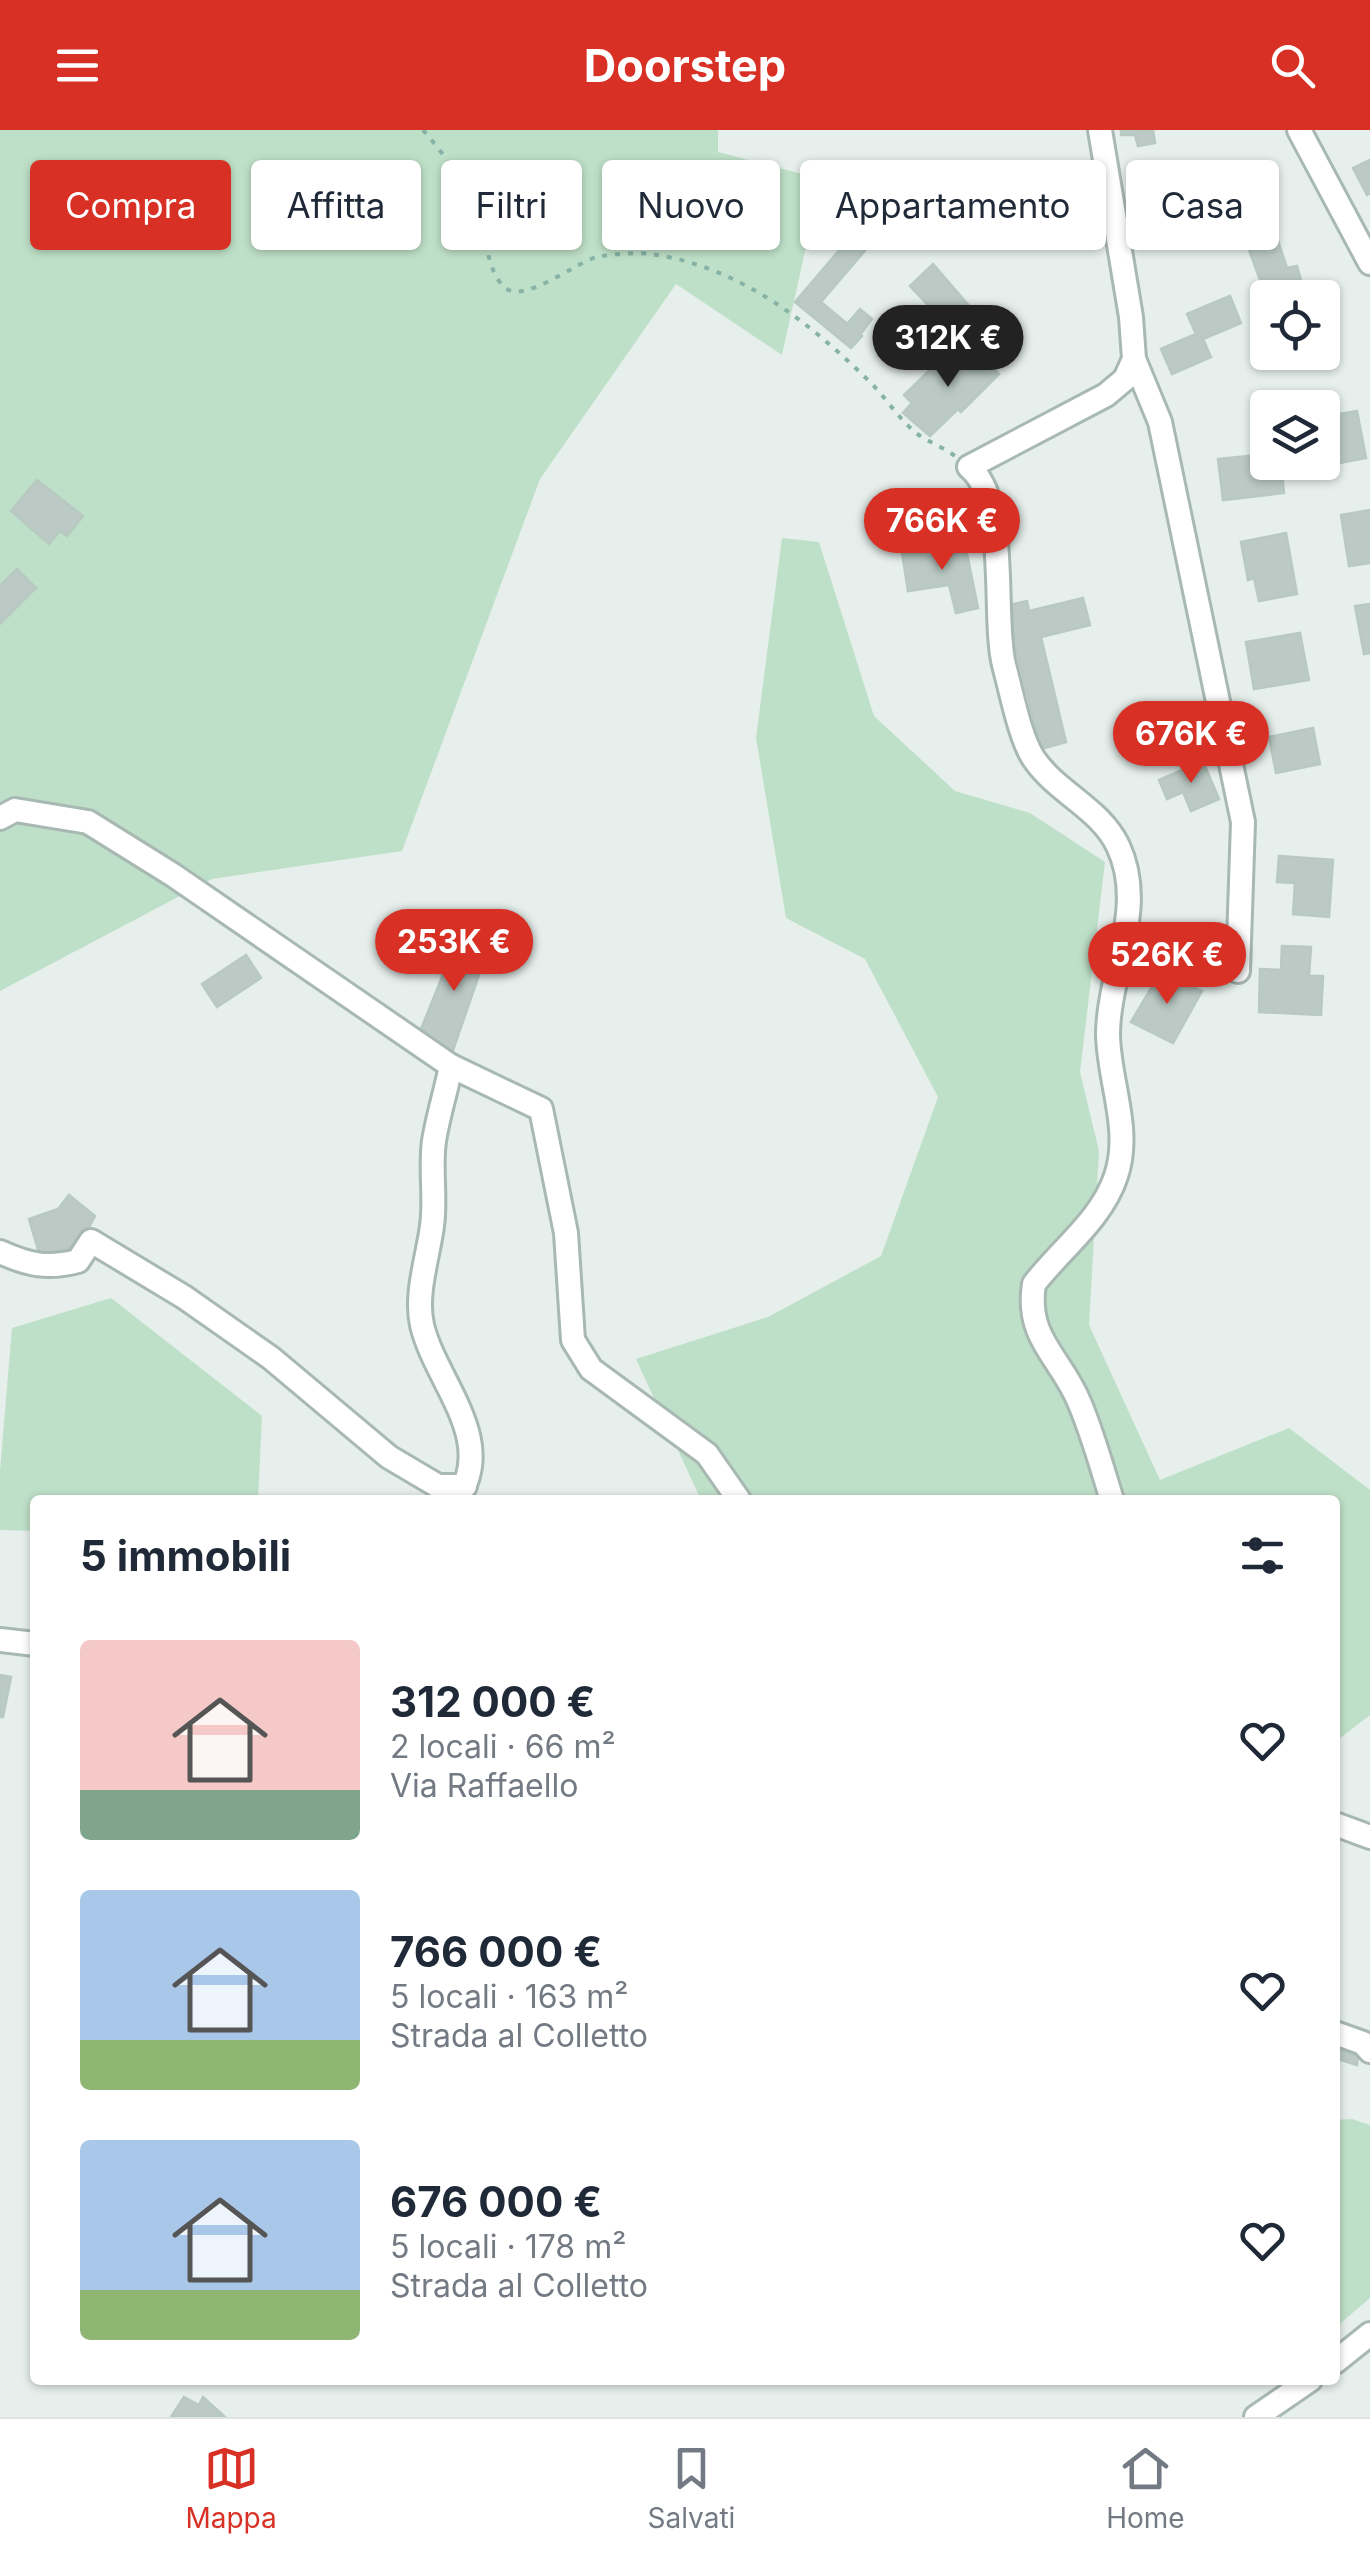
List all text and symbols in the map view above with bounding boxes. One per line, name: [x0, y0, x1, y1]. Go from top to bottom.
icon: menu: [50, 38, 105, 93]
text: Doorstep: [584, 38, 786, 93]
icon: search: [1265, 38, 1320, 93]
chip: Compra: [30, 160, 231, 250]
chip: Affitta: [251, 160, 421, 250]
chip: Filtri: [441, 160, 582, 250]
chip: Nuovo: [602, 160, 780, 250]
chip: Appartamento: [800, 160, 1106, 250]
chip: Casa: [1126, 160, 1279, 250]
map controls: [1250, 280, 1340, 480]
button: locate: [1250, 280, 1340, 370]
pin: 312K €: [867, 305, 1029, 390]
text: 312K €: [894, 318, 1002, 357]
button: layers: [1250, 390, 1340, 480]
pin: 766K €: [861, 488, 1023, 573]
text: 766K €: [886, 501, 998, 540]
pin: 676K €: [1110, 701, 1272, 786]
text: 676K €: [1135, 714, 1247, 753]
pin: 253K €: [373, 909, 535, 994]
text: 253K €: [397, 922, 511, 961]
pin: 526K €: [1086, 922, 1248, 1007]
text: 526K €: [1110, 935, 1224, 974]
icon: filters: [1235, 1528, 1290, 1583]
text: 5 immobili: [80, 1530, 291, 1581]
text: 312 000 €: [390, 1676, 595, 1727]
icon: home: [160, 1680, 280, 1800]
icon: heart: [1235, 1713, 1290, 1768]
text: 2 locali · 66 m²: [390, 1727, 616, 1766]
text: Via Raffaello: [390, 1766, 578, 1805]
text: 766 000 €: [390, 1926, 602, 1977]
icon: home: [160, 1930, 280, 2050]
icon: heart: [1235, 1963, 1290, 2018]
text: 5 locali · 163 m²: [390, 1977, 628, 2016]
text: Strada al Colletto: [390, 2016, 648, 2055]
text: 676 000 €: [390, 2176, 602, 2227]
icon: home: [160, 2180, 280, 2300]
icon: heart: [1235, 2213, 1290, 2268]
text: 5 locali · 178 m²: [390, 2227, 626, 2266]
text: Strada al Colletto: [390, 2266, 648, 2305]
tab: Mappa: [185, 2441, 277, 2535]
tab: Salvati: [647, 2441, 735, 2535]
tab: Home: [1106, 2441, 1185, 2535]

